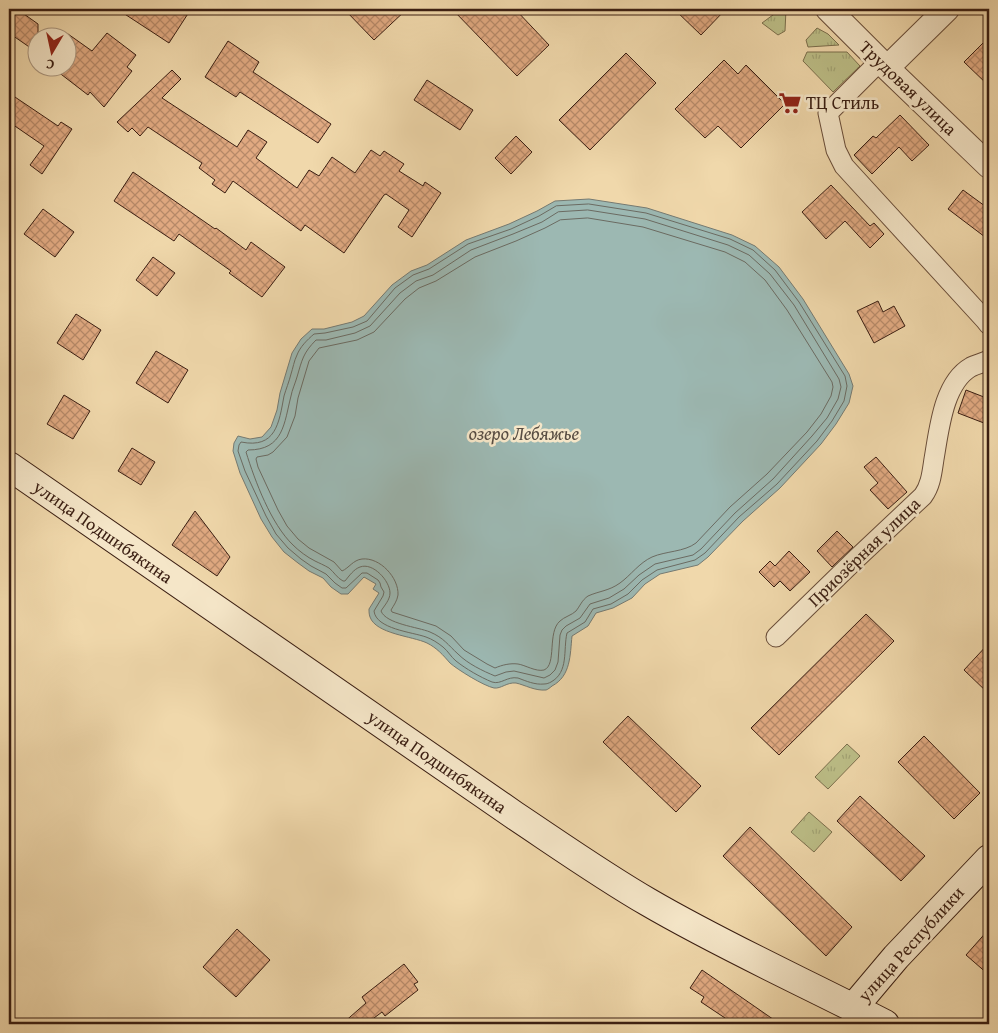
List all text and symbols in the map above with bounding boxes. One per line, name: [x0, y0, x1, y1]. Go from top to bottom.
north arrow: [28, 28, 78, 78]
street label: Трудовая улица: [853, 34, 964, 142]
text: С: [44, 54, 55, 75]
place label: ТЦ Стиль: [806, 89, 879, 116]
supermarket icon: ТЦ Стиль: [777, 90, 803, 116]
water label: озеро Лебяжье: [469, 419, 580, 447]
street label: улица Подшибякина: [27, 473, 179, 590]
street label: Приозёрная улица: [801, 490, 927, 613]
street label: улица Подшибякина: [361, 703, 513, 820]
street label: улица Республики: [850, 879, 970, 1008]

